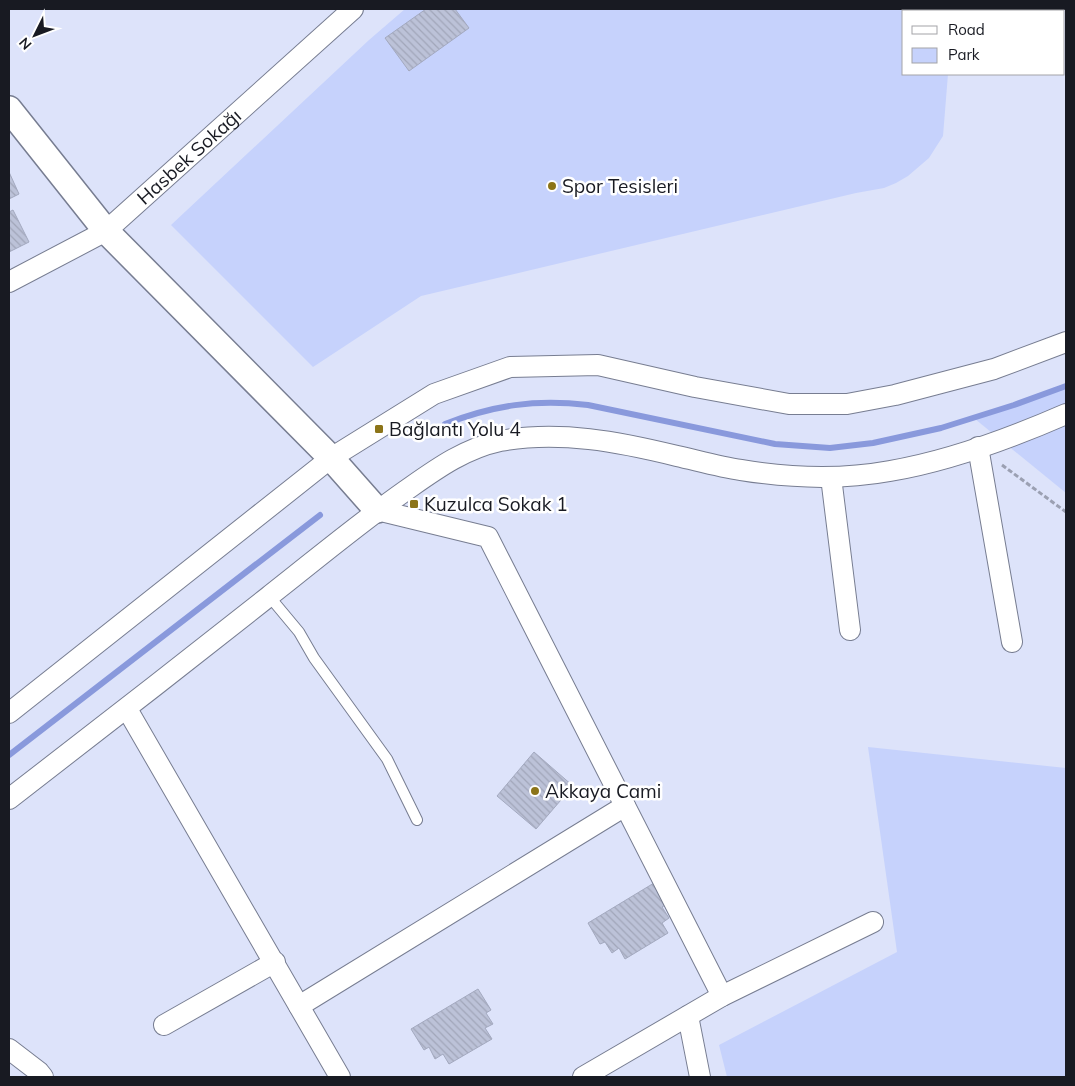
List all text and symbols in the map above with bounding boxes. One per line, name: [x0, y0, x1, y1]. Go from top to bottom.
north arrow: [10, 10, 60, 60]
legend: [902, 10, 1065, 75]
text: Road: [948, 20, 985, 39]
text: N: [15, 34, 36, 54]
text: Park: [948, 45, 980, 64]
street label: Hasbek Sokağı: [132, 104, 246, 209]
place label: Spor Tesisleri: [562, 174, 678, 198]
marker: Spor Tesisleri: [546, 180, 558, 192]
place label: Bağlantı Yolu 4: [389, 417, 521, 441]
marker: Bağlantı Yolu 4: [373, 423, 385, 435]
place label: Kuzulca Sokak 1: [424, 492, 568, 516]
marker: Kuzulca Sokak 1: [408, 498, 420, 510]
place label: Akkaya Cami: [545, 779, 661, 803]
marker: Akkaya Cami: [529, 785, 541, 797]

